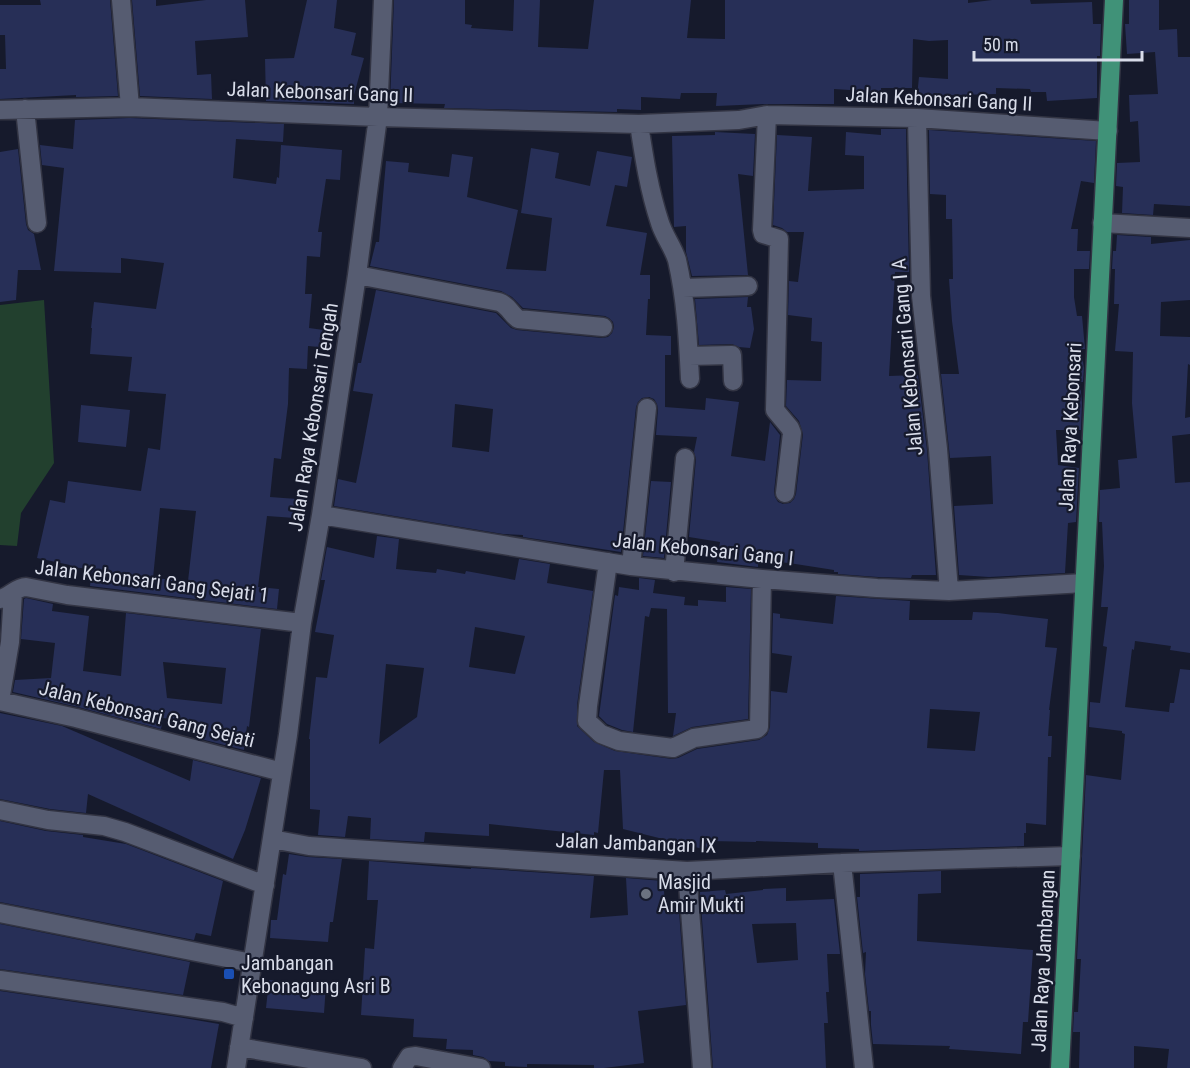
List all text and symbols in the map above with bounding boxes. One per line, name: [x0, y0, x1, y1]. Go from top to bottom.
scale bar: [974, 24, 1142, 62]
text: 50 m: [983, 34, 1018, 55]
street label: Jalan Kebonsari Gang II: [226, 77, 414, 107]
street label: Jalan Kebonsari Gang II: [845, 82, 1033, 116]
street label: Jalan Kebonsari Gang I A: [886, 257, 928, 457]
street label: Jalan Raya Kebonsari Tengah: [283, 301, 343, 533]
street label: Jalan Raya Kebonsari: [1054, 342, 1086, 512]
street label: Jalan Kebonsari Gang I: [611, 528, 795, 570]
street label: Jalan Kebonsari Gang Sejati 1: [34, 555, 270, 607]
street label: Jalan Kebonsari Gang Sejati: [37, 676, 257, 752]
street label: Jalan Jambangan IX: [555, 828, 717, 858]
street label: Jalan Raya Jambangan: [1026, 869, 1060, 1053]
place label: Masjid Amir Mukti: [658, 870, 744, 917]
marker: Masjid Amir Mukti: [639, 887, 653, 901]
place label: Jambangan Kebonagung Asri B: [241, 951, 391, 998]
marker: Jambangan Kebonagung Asri B: [222, 967, 236, 981]

